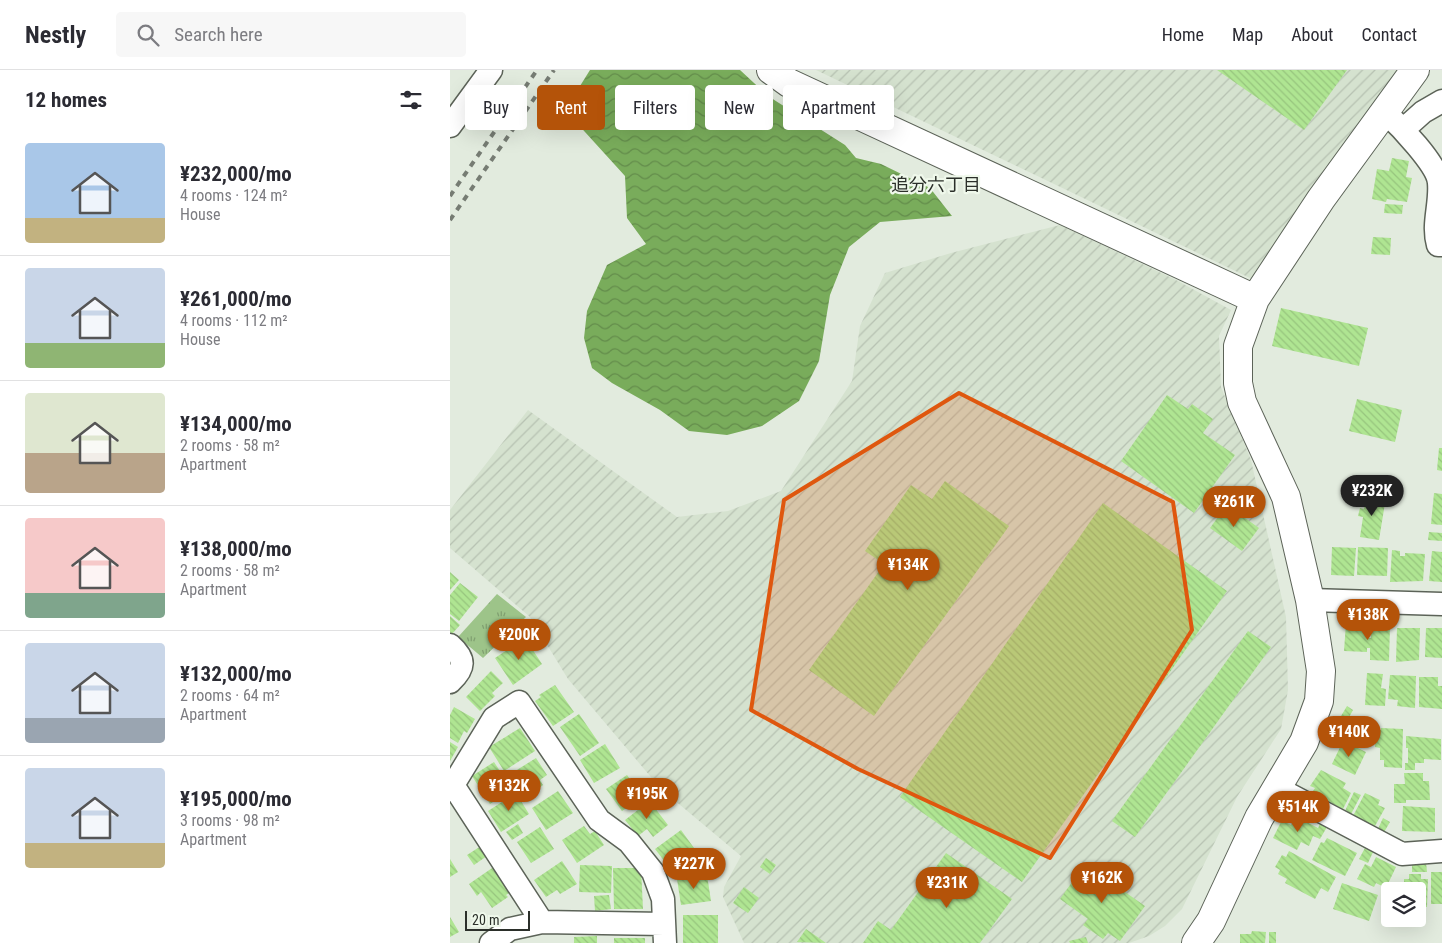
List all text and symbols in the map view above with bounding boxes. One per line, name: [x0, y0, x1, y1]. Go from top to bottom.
search box: [116, 12, 466, 57]
text: Nestly: [25, 21, 86, 49]
icon: search: [134, 21, 162, 49]
text: Search here: [174, 23, 263, 46]
text: Home: [1162, 24, 1204, 45]
text: Map: [1232, 24, 1263, 45]
text: About: [1291, 24, 1333, 45]
text: Contact: [1361, 24, 1417, 45]
chip: Buy: [465, 85, 527, 130]
chip: Rent: [537, 85, 605, 130]
chip: Filters: [615, 85, 695, 130]
chip: New: [705, 85, 773, 130]
chip: Apartment: [783, 85, 894, 130]
icon: filters: [397, 86, 425, 114]
text: 12 homes: [25, 88, 107, 112]
text: ¥232,000/mo: [180, 162, 292, 186]
icon: home: [65, 163, 125, 223]
district label: 追分六丁目: [891, 174, 981, 195]
text: 4 rooms · 124 m²: [180, 186, 288, 205]
text: House: [180, 205, 220, 224]
text: ¥261,000/mo: [180, 287, 292, 311]
icon: home: [65, 288, 125, 348]
text: 4 rooms · 112 m²: [180, 311, 288, 330]
text: House: [180, 330, 220, 349]
text: ¥134,000/mo: [180, 412, 292, 436]
icon: home: [65, 413, 125, 473]
text: 2 rooms · 58 m²: [180, 436, 280, 455]
text: Apartment: [180, 455, 247, 474]
pin: ¥232K: [1337, 474, 1407, 517]
text: ¥232K: [1352, 481, 1392, 500]
pin: ¥261K: [1199, 486, 1269, 528]
text: ¥261K: [1214, 492, 1254, 511]
text: ¥138,000/mo: [180, 537, 292, 561]
icon: home: [65, 538, 125, 598]
pin: ¥134K: [873, 548, 943, 591]
text: ¥134K: [888, 555, 928, 574]
text: 2 rooms · 58 m²: [180, 561, 280, 580]
text: Apartment: [180, 580, 247, 599]
pin: ¥138K: [1333, 598, 1403, 641]
text: ¥138K: [1348, 605, 1388, 624]
pin: ¥200K: [484, 618, 554, 661]
text: ¥200K: [499, 625, 539, 644]
text: ¥132,000/mo: [180, 662, 292, 686]
icon: home: [65, 663, 125, 723]
text: 2 rooms · 64 m²: [180, 686, 280, 705]
text: Apartment: [180, 705, 247, 724]
pin: ¥140K: [1314, 716, 1384, 758]
text: ¥140K: [1329, 722, 1369, 741]
pin: ¥132K: [474, 770, 544, 812]
text: ¥132K: [489, 776, 529, 795]
pin: ¥195K: [612, 778, 682, 820]
text: ¥195K: [627, 784, 667, 803]
text: ¥195,000/mo: [180, 787, 292, 811]
icon: home: [65, 788, 125, 848]
pin: ¥514K: [1263, 790, 1333, 833]
text: ¥514K: [1278, 797, 1318, 816]
text: 3 rooms · 98 m²: [180, 811, 280, 830]
text: Apartment: [180, 830, 247, 849]
pin: ¥227K: [659, 848, 729, 890]
text: ¥227K: [674, 854, 714, 873]
pin: ¥162K: [1067, 862, 1137, 904]
pin: ¥231K: [912, 866, 982, 909]
text: ¥162K: [1082, 868, 1122, 887]
text: ¥231K: [927, 873, 967, 892]
map controls: [1381, 882, 1426, 927]
button: layers: [1381, 882, 1426, 927]
scale bar: [465, 908, 530, 931]
text: 20 m: [472, 912, 500, 928]

